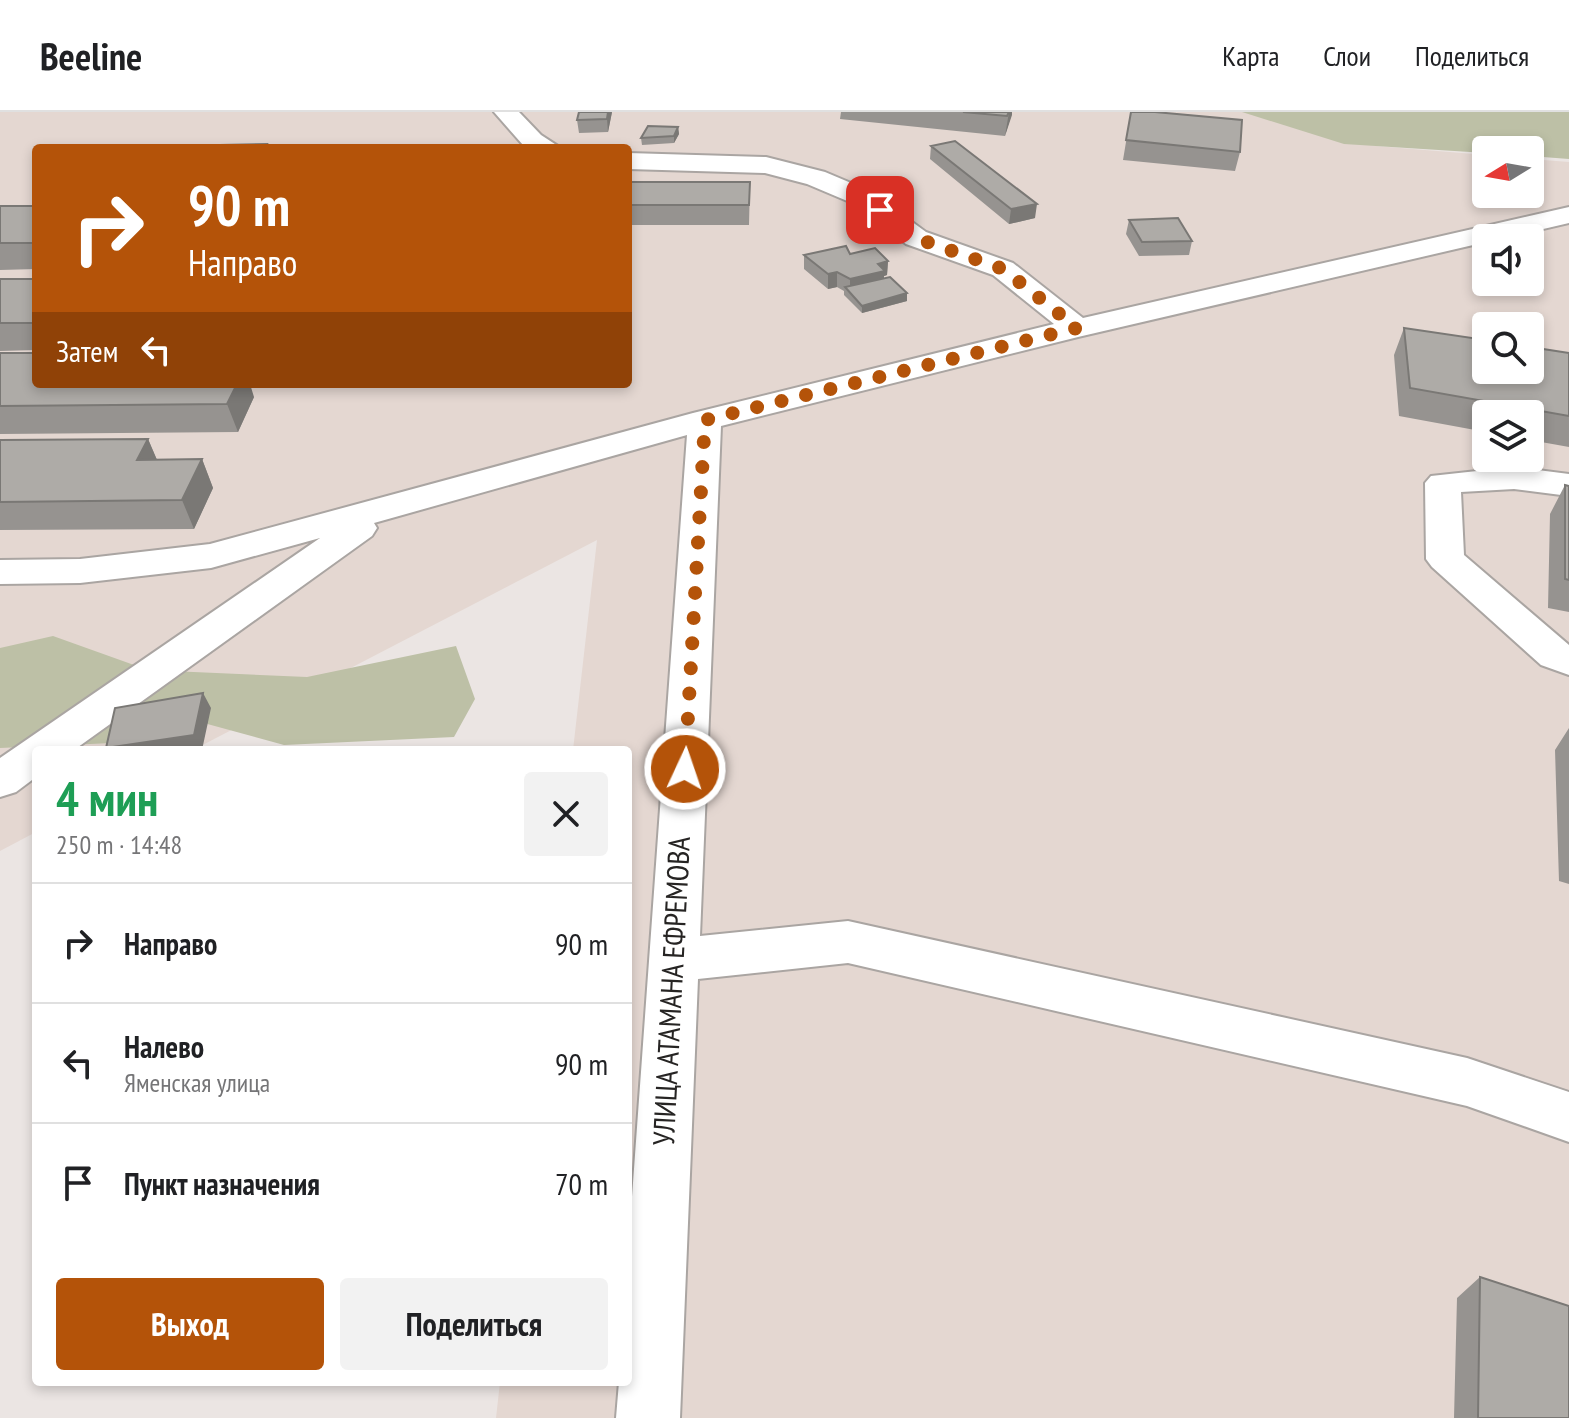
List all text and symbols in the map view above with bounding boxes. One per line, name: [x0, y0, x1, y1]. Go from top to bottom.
text: Beeline: [40, 31, 142, 80]
text: Карта: [1222, 37, 1279, 74]
text: Слои: [1323, 37, 1371, 74]
text: Поделиться: [1415, 37, 1529, 74]
north arrow: [1472, 136, 1544, 208]
map controls: [1472, 136, 1544, 472]
text: 90 m: [188, 169, 290, 241]
icon: right: [56, 176, 160, 280]
pin: [846, 176, 914, 244]
icon: arrive: [858, 188, 902, 232]
button: sound: [1472, 224, 1544, 296]
text: Направо: [188, 239, 297, 286]
button: search: [1472, 312, 1544, 384]
icon: left: [134, 328, 178, 372]
text: Затем: [56, 331, 118, 370]
button: layers: [1472, 400, 1544, 472]
position arrow: [643, 727, 727, 811]
text: 4 мин: [56, 767, 158, 829]
button: close: [524, 772, 608, 856]
text: 250 m · 14:48: [56, 828, 182, 861]
street label: УЛИЦА АТАМАНА ЕФРЕМОВА: [643, 835, 698, 1146]
icon: right: [56, 921, 100, 965]
text: Направо: [124, 924, 217, 963]
text: 90 m: [555, 924, 608, 963]
text: Налево: [124, 1027, 204, 1066]
icon: left: [56, 1041, 100, 1085]
text: 90 m: [555, 1044, 608, 1083]
text: Яменская улица: [124, 1066, 270, 1099]
icon: arrive: [56, 1161, 100, 1205]
text: Пункт назначения: [124, 1164, 320, 1203]
text: 70 m: [555, 1164, 608, 1203]
button: Выход: [56, 1278, 324, 1370]
button: Поделиться: [340, 1278, 608, 1370]

